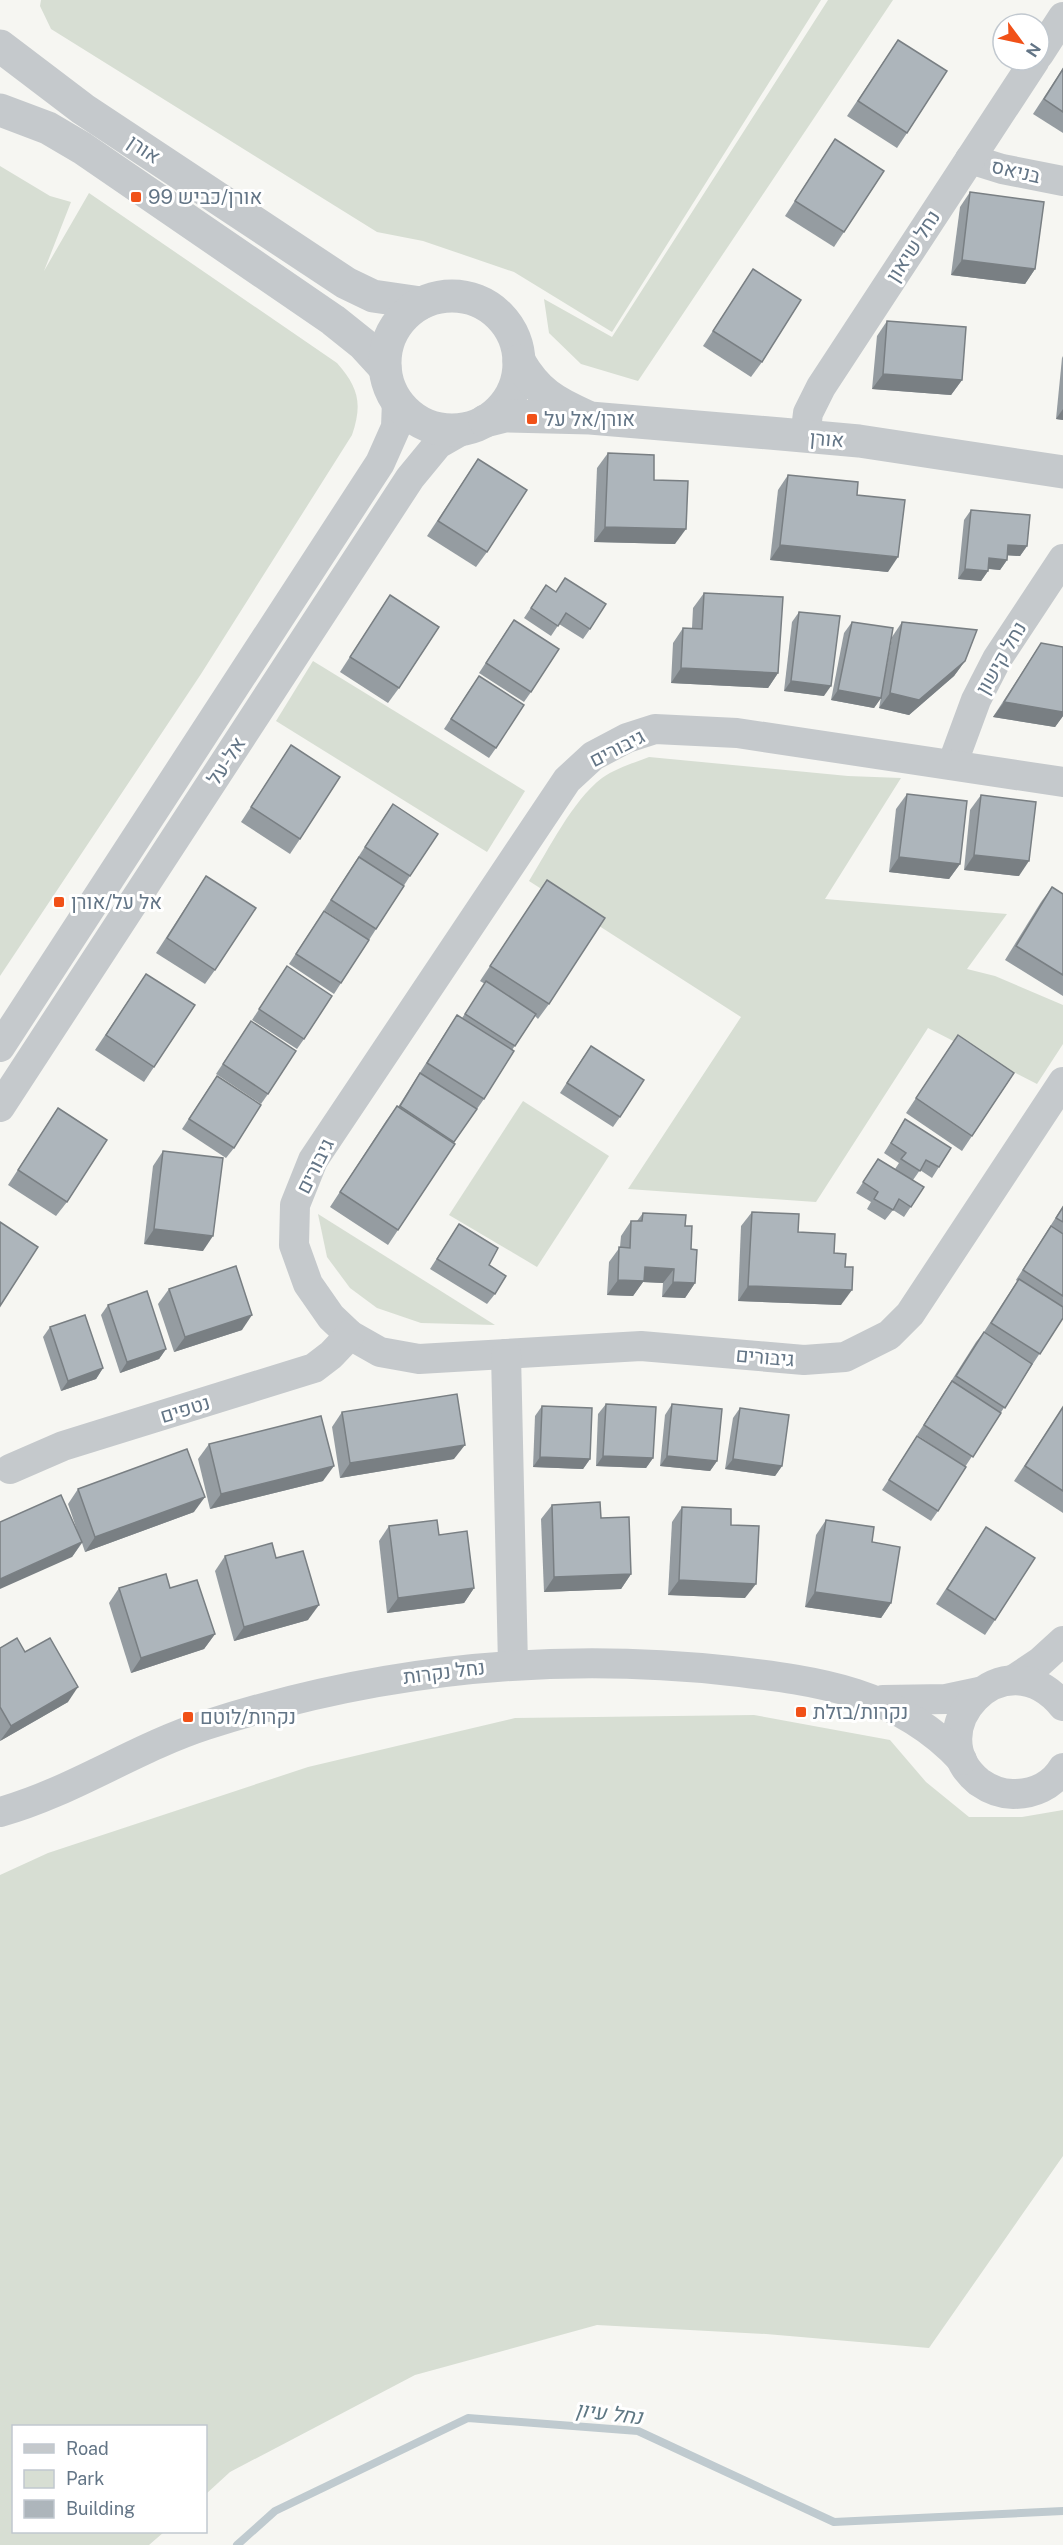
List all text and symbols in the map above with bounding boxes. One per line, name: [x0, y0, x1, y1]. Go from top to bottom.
north arrow: [991, 12, 1051, 72]
text: N: [1022, 39, 1045, 60]
street label: אורן: [123, 129, 165, 169]
street label: בניאס: [989, 154, 1043, 188]
place label: אורן/כביש 99: [148, 185, 262, 209]
marker: אורן/כביש 99: [129, 190, 143, 204]
street label: נחל שיאון: [881, 206, 945, 286]
place label: אורן/אל על: [544, 407, 635, 431]
marker: אורן/אל על: [525, 412, 539, 426]
street label: אורן: [809, 426, 845, 452]
street label: נחל קישון: [970, 617, 1032, 699]
street label: גיבורים: [585, 724, 649, 772]
street label: אל-על: [202, 732, 250, 790]
place label: אל על/אורן: [71, 890, 162, 914]
marker: אל על/אורן: [52, 895, 66, 909]
street label: גיבורים: [291, 1134, 339, 1198]
street label: גיבורים: [735, 1342, 795, 1372]
street label: נטפים: [157, 1390, 213, 1428]
street label: נחל נקרות: [402, 1655, 486, 1689]
place label: נקרות/בזלת: [813, 1700, 908, 1724]
place label: נקרות/לוטם: [200, 1705, 296, 1729]
marker: נקרות/בזלת: [794, 1705, 808, 1719]
marker: נקרות/לוטם: [181, 1710, 195, 1724]
water label: נחל עיון: [574, 2397, 645, 2430]
legend: [12, 2425, 207, 2533]
text: Road: [66, 2438, 109, 2459]
text: Park: [66, 2468, 104, 2489]
text: Building: [66, 2498, 135, 2519]

